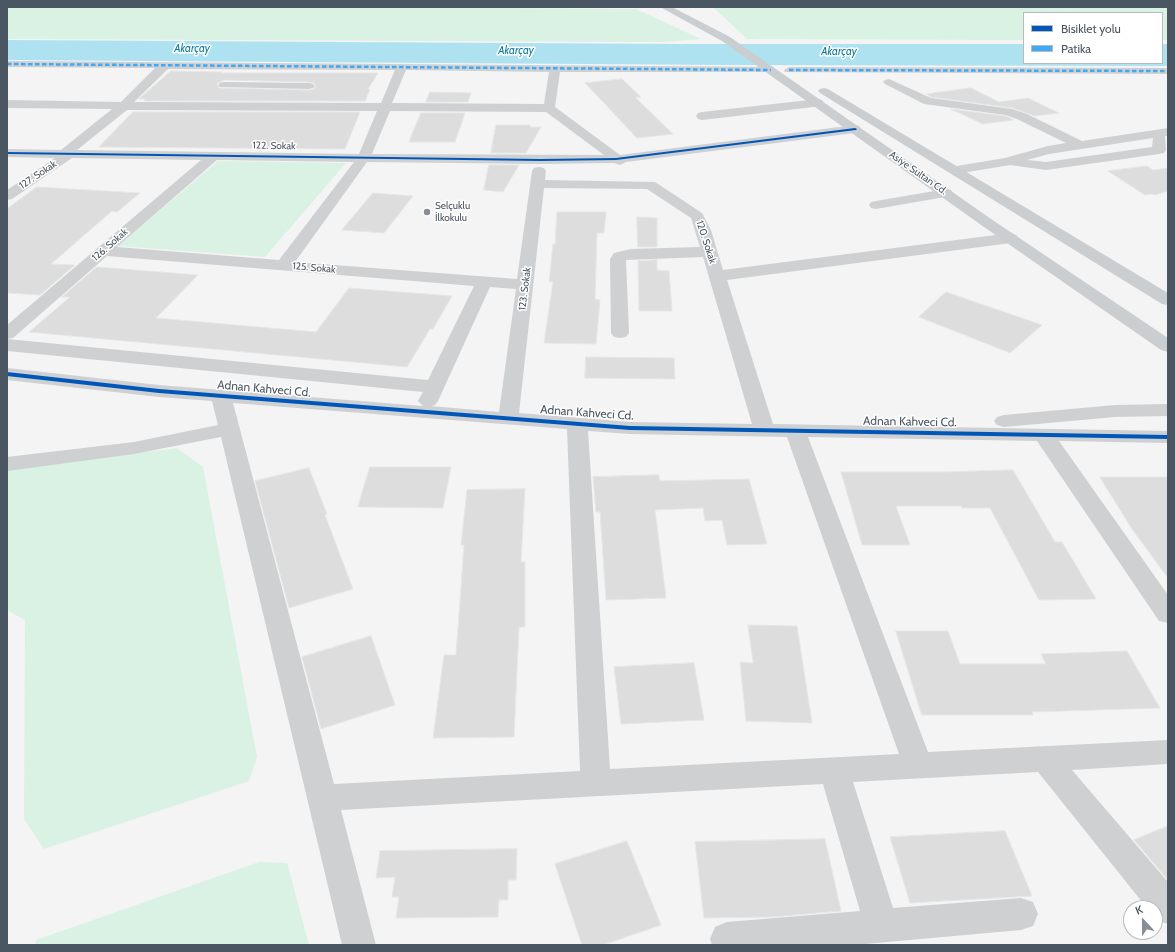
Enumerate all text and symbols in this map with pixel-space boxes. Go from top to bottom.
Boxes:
legend [1023,12,1163,64]
text: Bisiklet yolu [1061,21,1121,36]
text: Patika [1061,41,1091,56]
water label: Akarçay [174,42,210,56]
water label: Akarçay [498,44,534,58]
water label: Akarçay [821,45,857,59]
street label: 122. Sokak [252,140,296,152]
street label: Asiye Sultan Cd. [887,149,949,197]
street label: 127. Sokak [17,158,59,192]
place label: Selçuklu İlkokulu [435,200,470,224]
marker: Selçuklu İlkokulu [422,207,432,217]
street label: 120. Sokak [693,219,719,265]
street label: 126. Sokak [90,226,130,264]
street label: 125. Sokak [292,260,336,276]
street label: 123. Sokak [516,267,534,311]
street label: Adnan Kahveci Cd. [217,378,311,400]
street label: Adnan Kahveci Cd. [540,403,634,423]
street label: Adnan Kahveci Cd. [863,414,957,430]
north arrow [1123,900,1163,940]
text: K [1133,902,1145,918]

